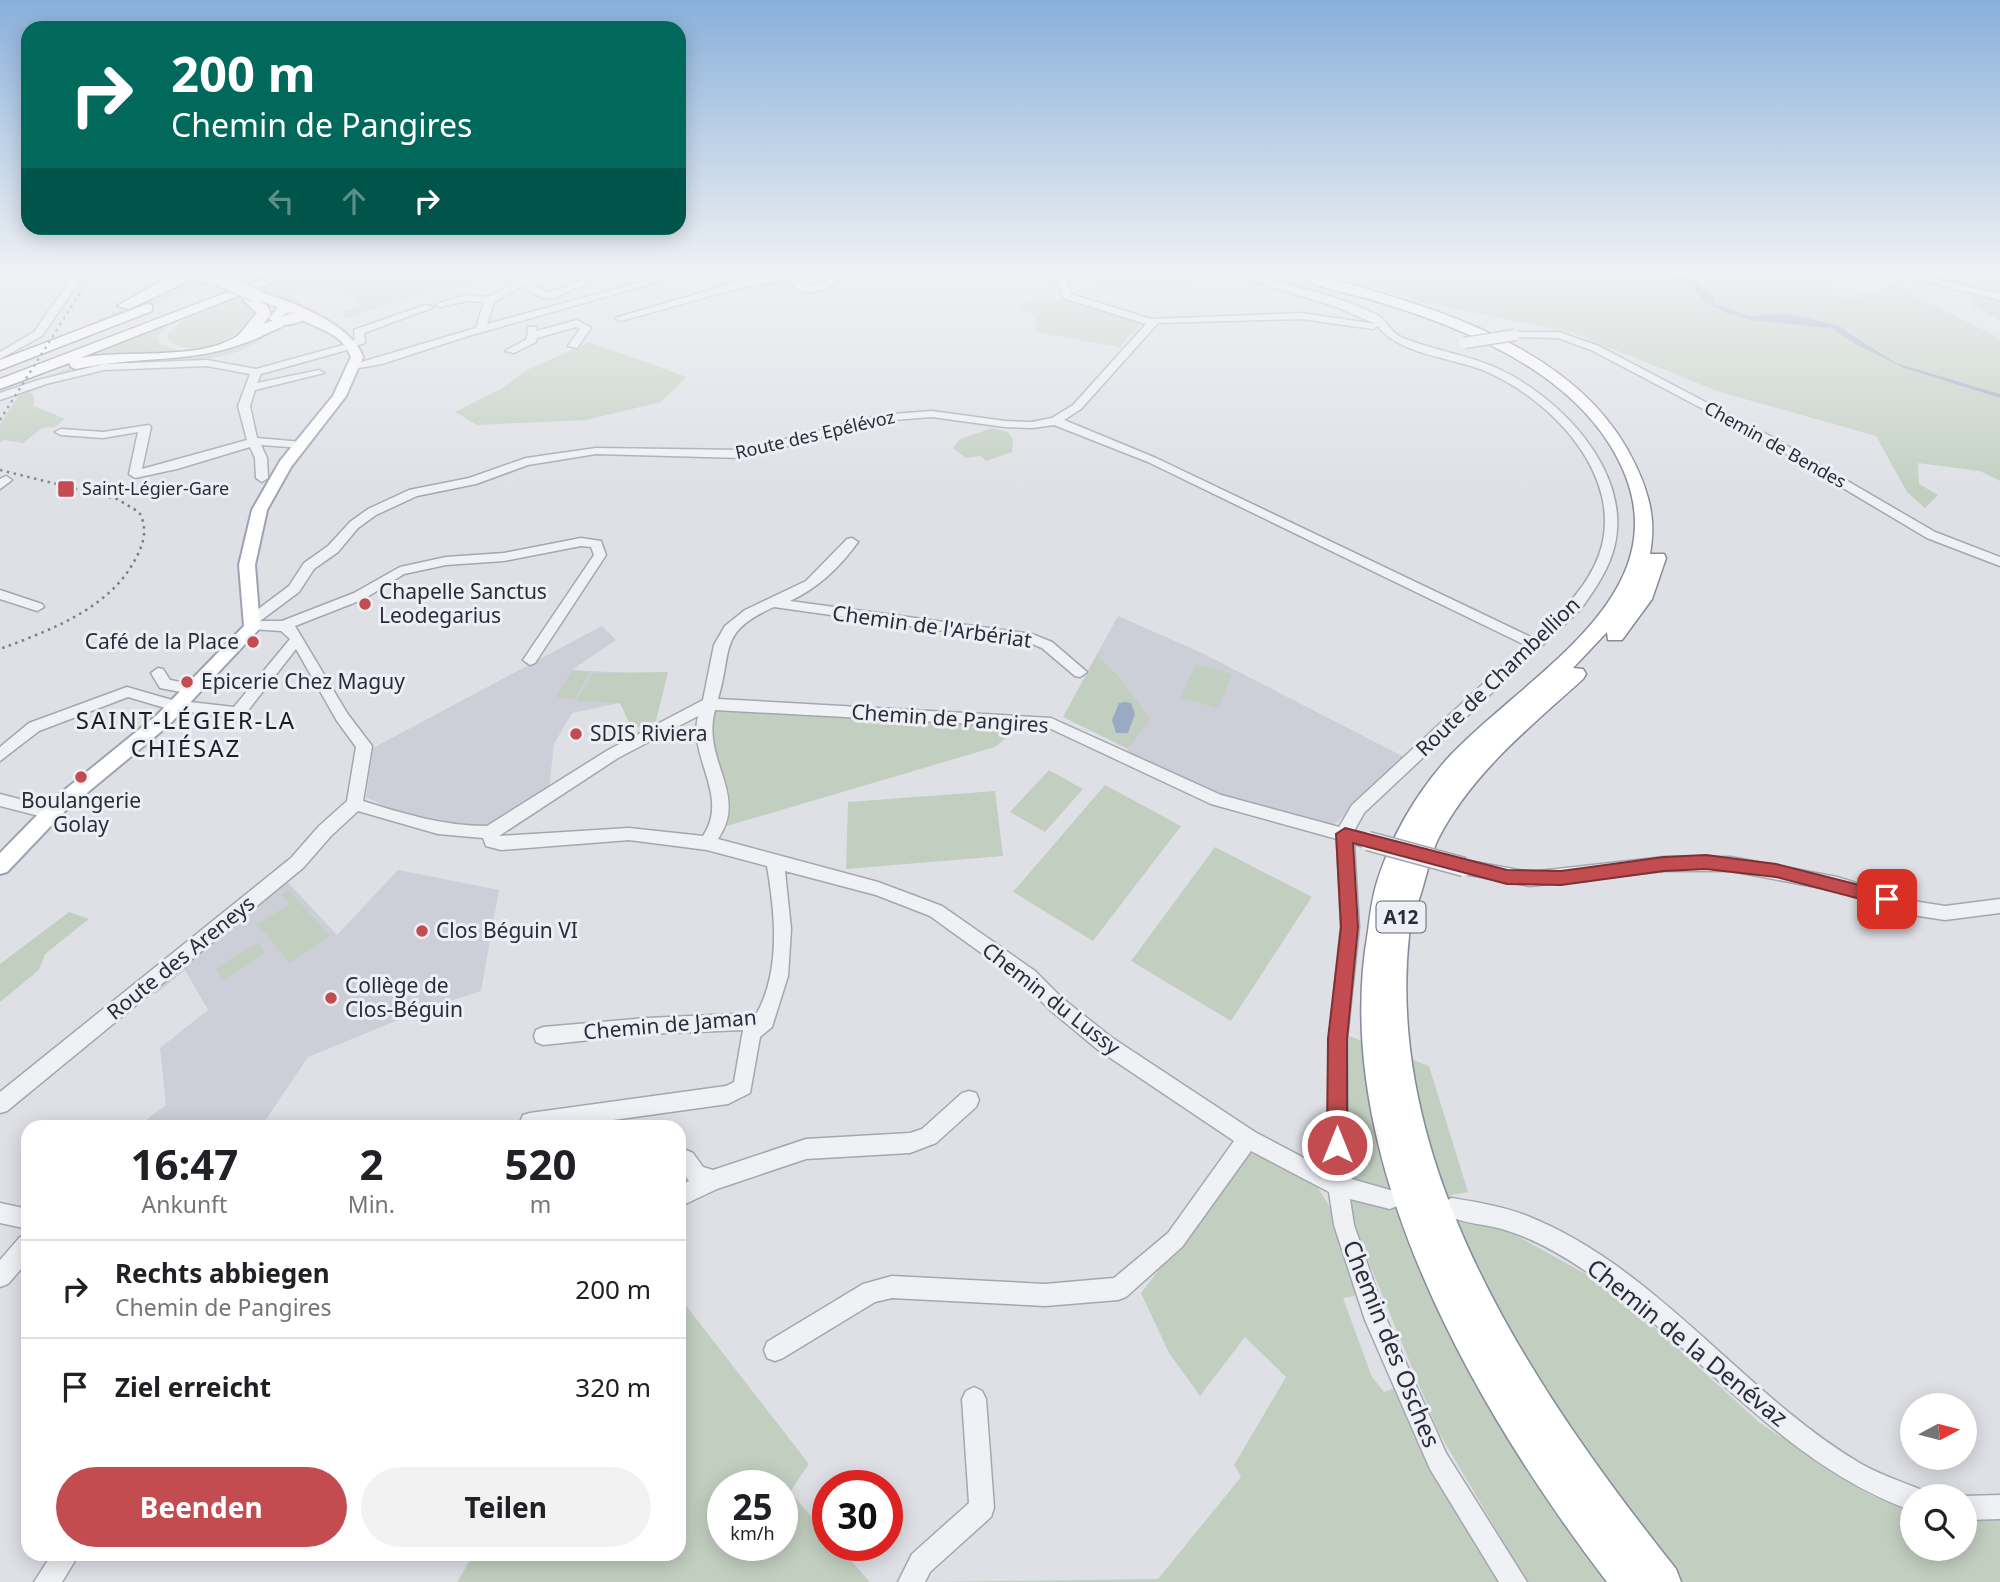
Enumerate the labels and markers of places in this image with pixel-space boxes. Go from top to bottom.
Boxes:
place label: Saint-Légier-Gare [82,476,229,500]
marker: Saint-Légier-Gare [56,479,76,499]
place label: Chapelle Sanctus Leodegarius [379,577,547,629]
marker: Chapelle Sanctus Leodegarius [357,596,373,612]
place label: Café de la Place [85,627,239,655]
marker: Café de la Place [245,634,261,650]
place label: Epicerie Chez Maguy [201,667,405,695]
marker: Epicerie Chez Maguy [179,674,195,690]
place label: SDIS Riviera [590,719,707,747]
marker: SDIS Riviera [568,726,584,742]
marker: Boulangerie Golay [73,769,89,785]
place label: Boulangerie Golay [21,786,141,838]
pin [1857,869,1917,929]
place label: Clos Béguin VI [436,916,578,944]
marker: Clos Béguin VI [414,923,430,939]
place label: Collège de Clos-Béguin [345,971,463,1023]
marker: Collège de Clos-Béguin [323,990,339,1006]

